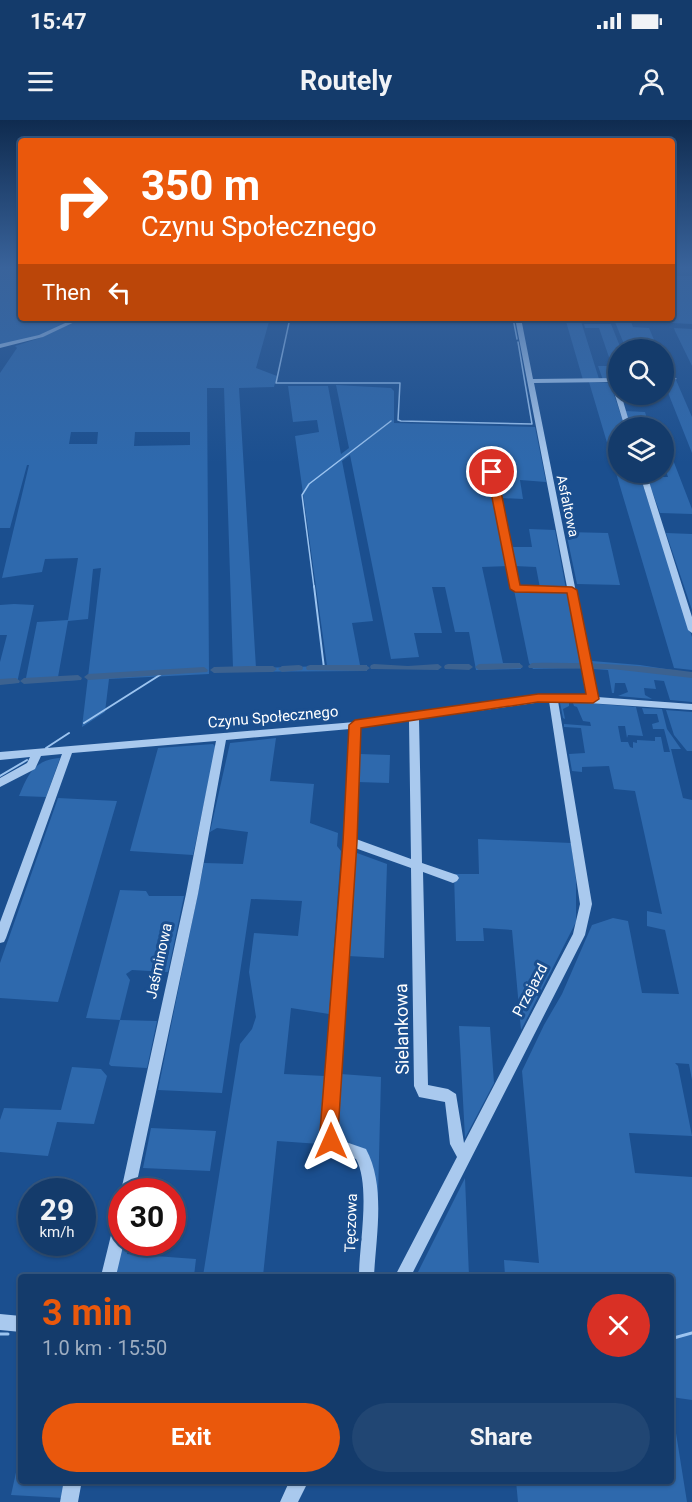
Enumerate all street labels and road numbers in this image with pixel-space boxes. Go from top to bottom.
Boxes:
street label: Asfaltowa [554,474,582,538]
street label: Czynu Społecznego [207,702,339,732]
street label: Jaśminowa [142,921,176,1001]
street label: Przejazd [509,960,551,1020]
street label: Sielankowa [390,983,413,1075]
street label: Tęczowa [341,1193,361,1253]

